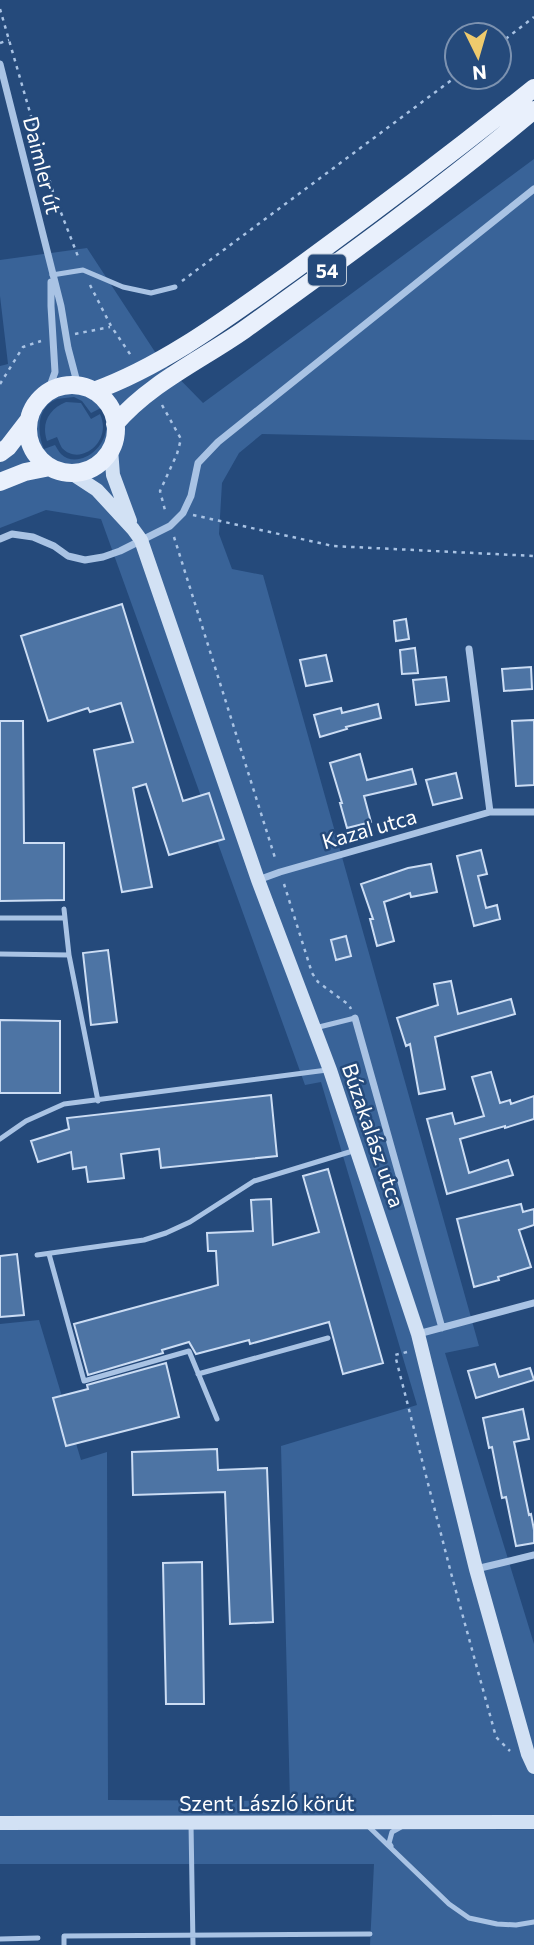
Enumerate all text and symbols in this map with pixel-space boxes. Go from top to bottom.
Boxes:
north arrow [443,21,513,91]
text: N [471,61,488,86]
street label: Daimler út [19,114,67,216]
road number: 54 [308,254,346,286]
street label: Kazal utca [319,803,419,853]
street label: Búzakalász utca [338,1060,410,1210]
street label: Szent László körút [179,1790,355,1815]

